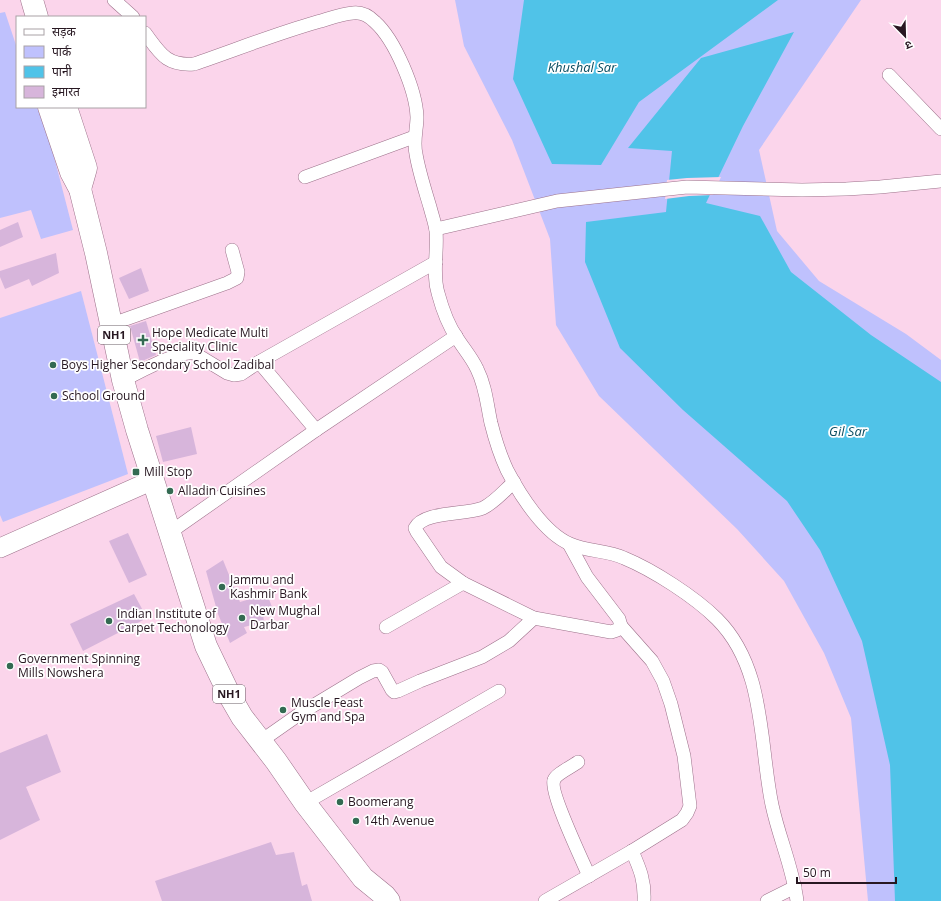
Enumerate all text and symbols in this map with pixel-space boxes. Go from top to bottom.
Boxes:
legend [16,16,146,108]
north arrow [885,16,925,56]
text: सड़क [52,23,77,40]
text: उ [903,38,915,54]
text: पार्क [52,43,72,60]
water label: Khushal Sar [548,58,617,76]
text: पानी [52,63,73,80]
text: इमारत [52,83,81,100]
place label: Hope Medicate Multi Speciality Clinic [152,324,268,355]
road number: NH1 [98,326,130,344]
marker: Hope Medicate Multi Speciality Clinic [137,334,149,346]
place label: Boys Higher Secondary School Zadibal [61,356,274,373]
marker: Boys Higher Secondary School Zadibal [48,360,58,370]
place label: School Ground [62,387,145,404]
marker: School Ground [49,391,59,401]
water label: Gil Sar [829,422,868,440]
place label: Mill Stop [144,463,192,480]
marker: Mill Stop [131,467,141,477]
place label: Alladin Cuisines [178,482,266,499]
marker: Alladin Cuisines [165,486,175,496]
place label: Jammu and Kashmir Bank [229,571,308,602]
marker: Jammu and Kashmir Bank [217,582,227,592]
place label: New Mughal Darbar [250,602,320,633]
place label: Indian Institute of Carpet Techonology [117,605,230,636]
marker: New Mughal Darbar [237,613,247,623]
marker: Indian Institute of Carpet Techonology [104,616,114,626]
place label: Government Spinning Mills Nowshera [18,650,141,681]
marker: Government Spinning Mills Nowshera [5,661,15,671]
road number: NH1 [213,685,245,703]
place label: Muscle Feast Gym and Spa [291,694,365,725]
marker: Muscle Feast Gym and Spa [278,705,288,715]
place label: Boomerang [348,793,414,810]
marker: Boomerang [335,797,345,807]
place label: 14th Avenue [364,812,435,829]
marker: 14th Avenue [351,816,361,826]
scale bar [797,859,896,885]
text: 50 m [803,864,831,881]

